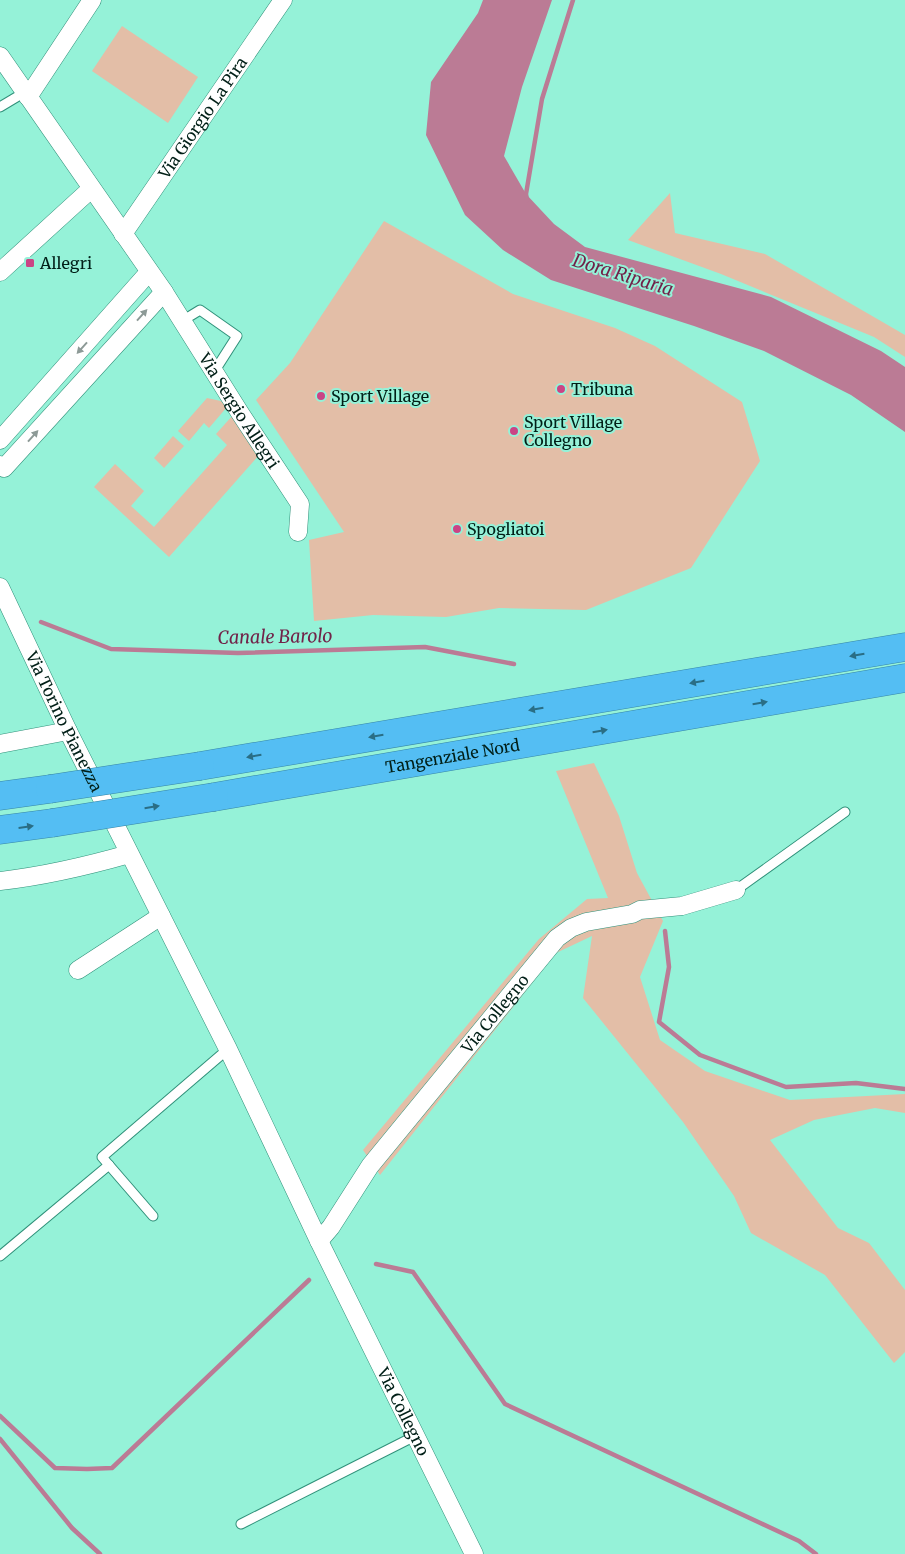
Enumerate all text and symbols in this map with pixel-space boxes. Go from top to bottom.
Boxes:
street label: Via Giorgio La Pira [153,53,251,183]
water label: Dora Riparia [569,248,676,301]
place label: Allegri [39,253,92,273]
marker: Allegri [24,257,36,269]
one-way arrow [137,309,148,322]
one-way arrow [76,341,88,353]
street label: Via Sergio Allegri [194,348,284,472]
place label: Tribuna [571,379,633,399]
marker: Tribuna [555,383,567,395]
place label: Sport Village [331,386,429,406]
marker: Sport Village [315,390,327,402]
place label: Sport Village Collegno [524,412,622,450]
marker: Sport Village Collegno [508,425,520,437]
one-way arrow [27,430,39,442]
place label: Spogliatoi [467,519,545,539]
marker: Spogliatoi [451,523,463,535]
water label: Canale Barolo [217,624,333,649]
street label: Via Torino Pianezza [21,647,107,795]
one-way arrow [849,652,865,660]
one-way arrow [688,679,704,687]
one-way arrow [752,699,768,707]
one-way arrow [528,706,544,714]
one-way arrow [592,726,608,734]
one-way arrow [368,732,384,740]
street label: Tangenziale Nord [384,734,522,777]
one-way arrow [246,753,262,761]
one-way arrow [145,803,161,811]
one-way arrow [19,823,35,831]
street label: Via Collegno [456,970,533,1058]
street label: Via Collegno [373,1363,434,1459]

